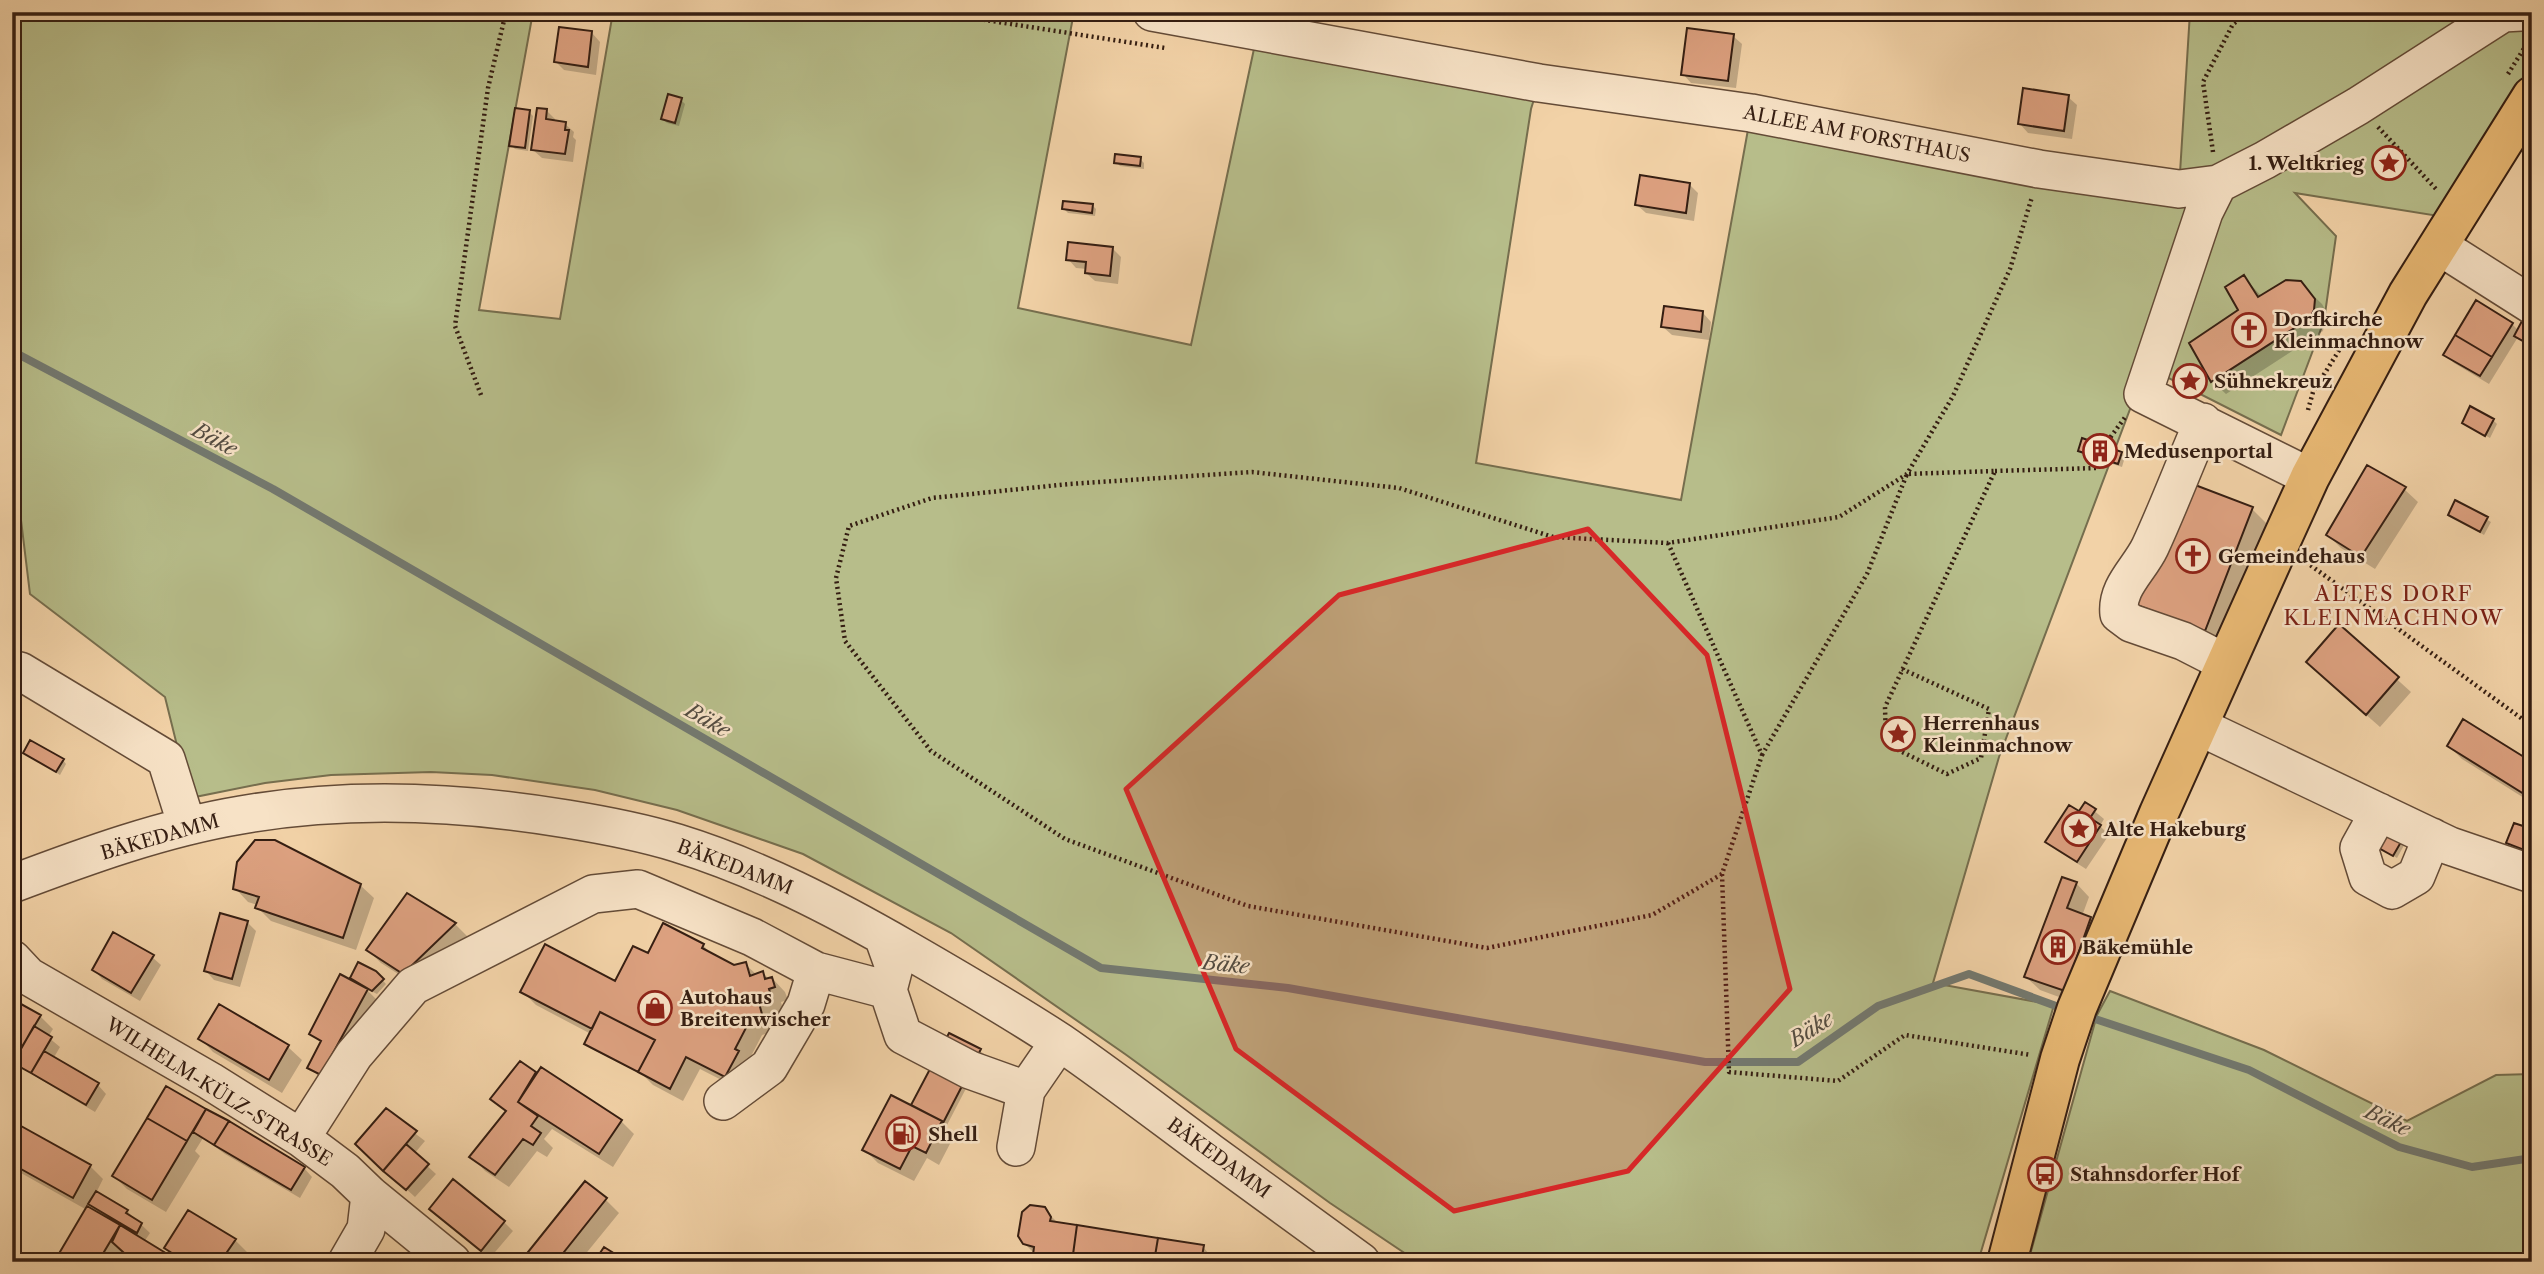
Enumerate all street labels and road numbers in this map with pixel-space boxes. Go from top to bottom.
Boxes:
street label: ALLEE AM FORSTHAUS [1741,101,1972,167]
street label: BÄKEDAMM [98,809,222,865]
street label: BÄKEDAMM [674,834,796,900]
street label: WILHELM-KÜLZ-STRASSE [101,1012,336,1171]
street label: BÄKEDAMM [1163,1113,1275,1203]

